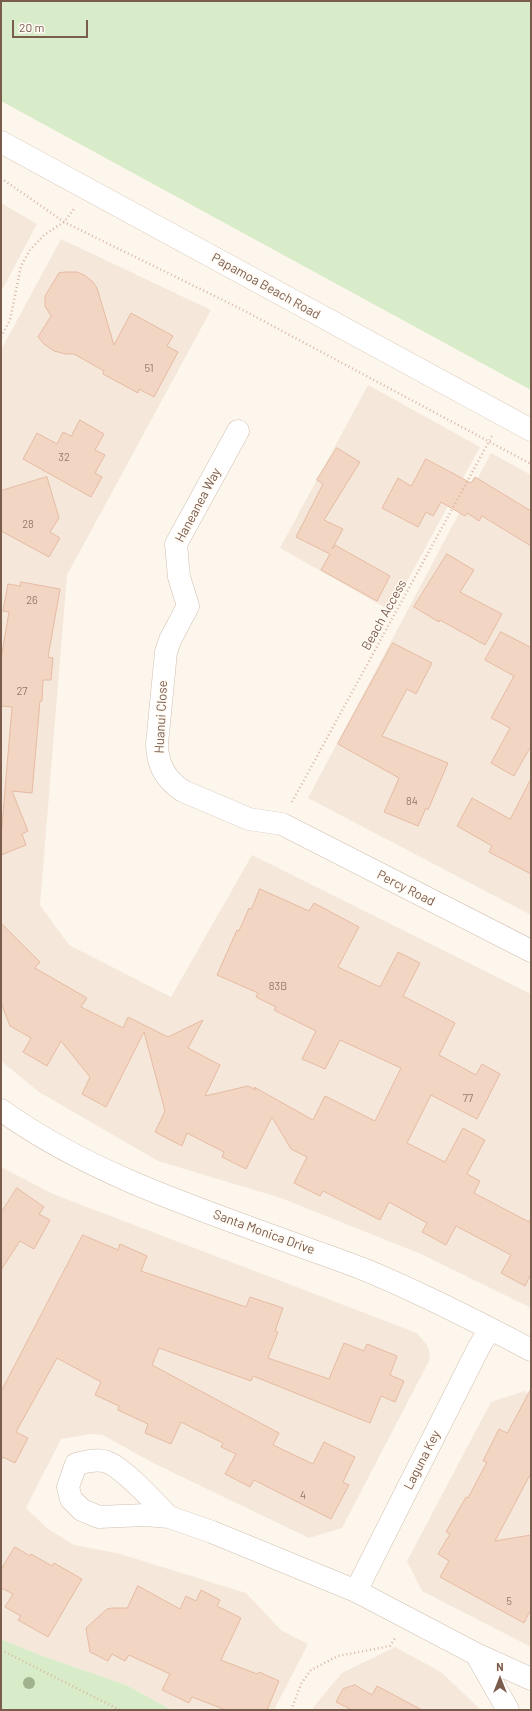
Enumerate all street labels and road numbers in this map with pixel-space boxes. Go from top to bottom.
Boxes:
street label: Papamoa Beach Road [209,250,323,322]
street label: Haneanea Way [172,465,224,545]
street label: Beach Access [358,577,410,653]
street label: Huanui Close [151,680,171,754]
street label: Percy Road [374,867,438,909]
street label: Santa Monica Drive [211,1206,317,1258]
street label: Laguna Key [400,1428,444,1492]

